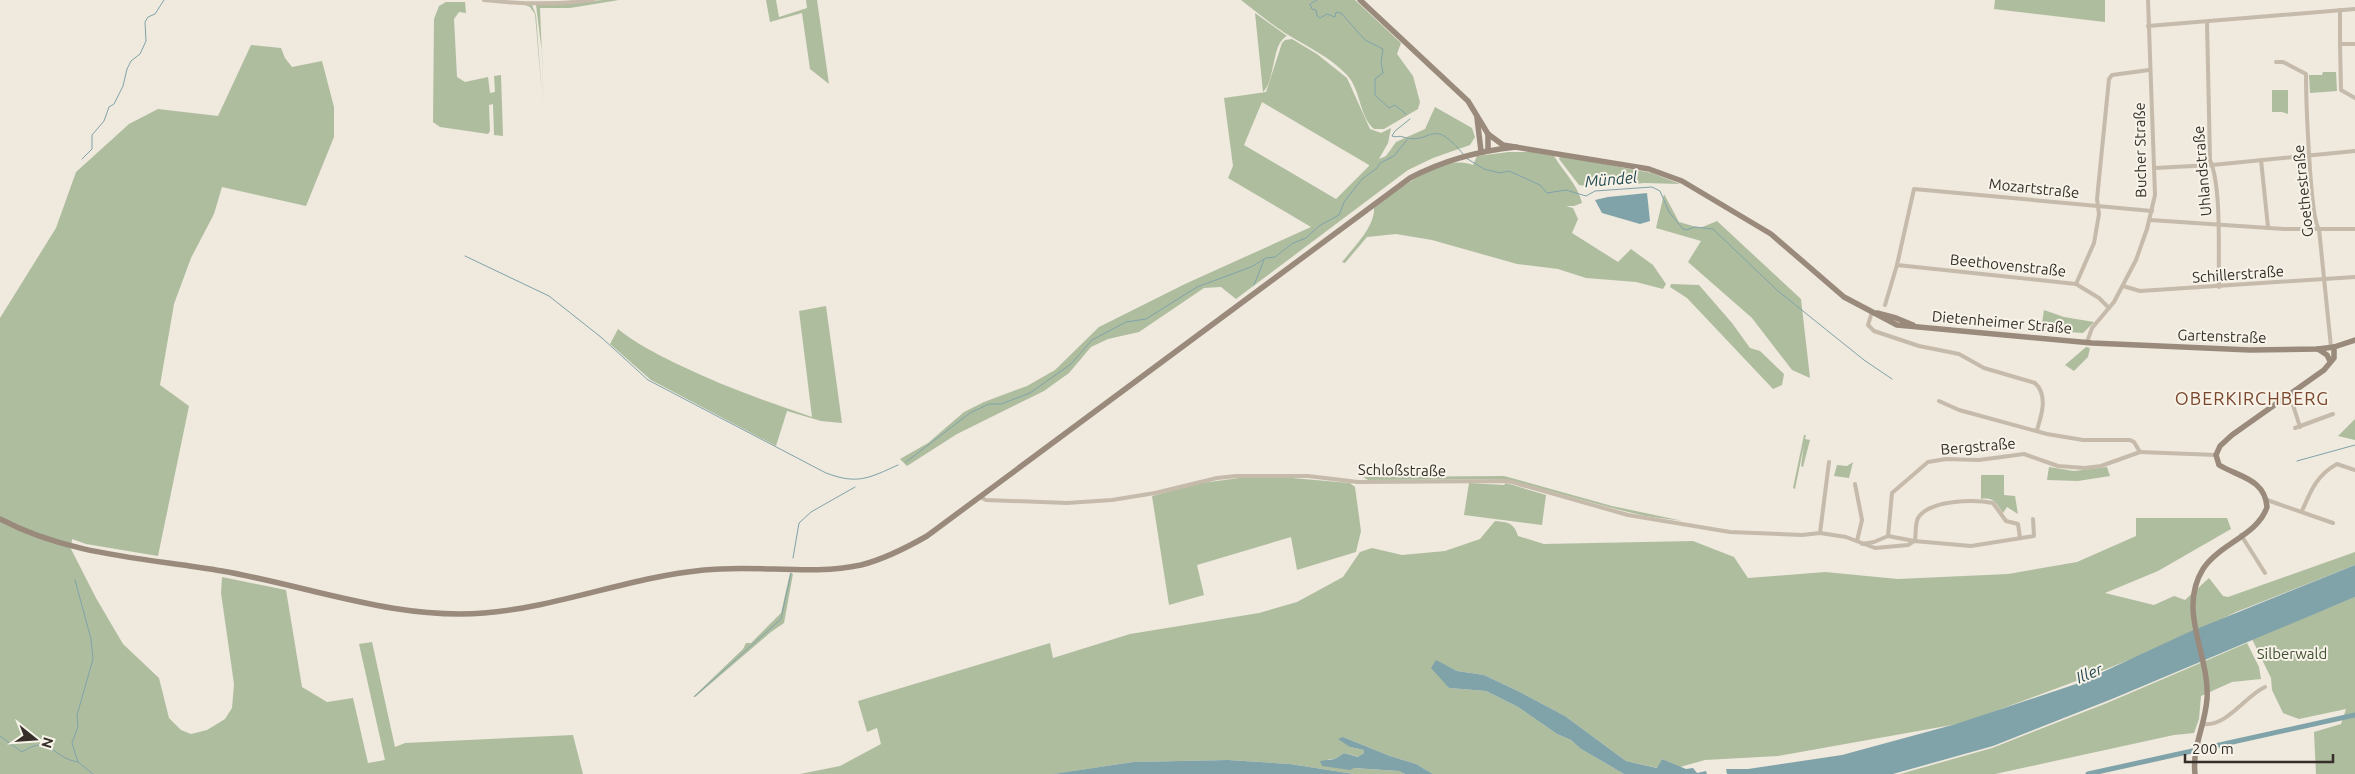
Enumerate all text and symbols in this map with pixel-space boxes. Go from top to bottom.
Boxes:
street label: Bucher Straße [2131,102,2149,198]
street label: Uhlandstraße [2190,125,2214,217]
street label: Goethestraße [2290,144,2316,238]
water label: Mündel [1584,168,1638,190]
street label: Mozartstraße [1988,175,2080,201]
street label: Beethovenstraße [1949,250,2067,280]
street label: Schillerstraße [2192,262,2284,286]
street label: Dietenheimer Straße [1931,307,2073,337]
street label: Gartenstraße [2177,326,2267,346]
district label: OBERKIRCHBERG [2175,388,2329,408]
street label: Bergstraße [1940,434,2016,458]
street label: Schloßstraße [1358,461,1446,479]
park label: Silberwald [2257,645,2327,662]
water label: Iller [2073,659,2106,686]
north arrow [10,714,60,764]
scale bar [2185,732,2332,764]
text: N [38,735,57,750]
text: 200 m [2192,740,2234,757]

